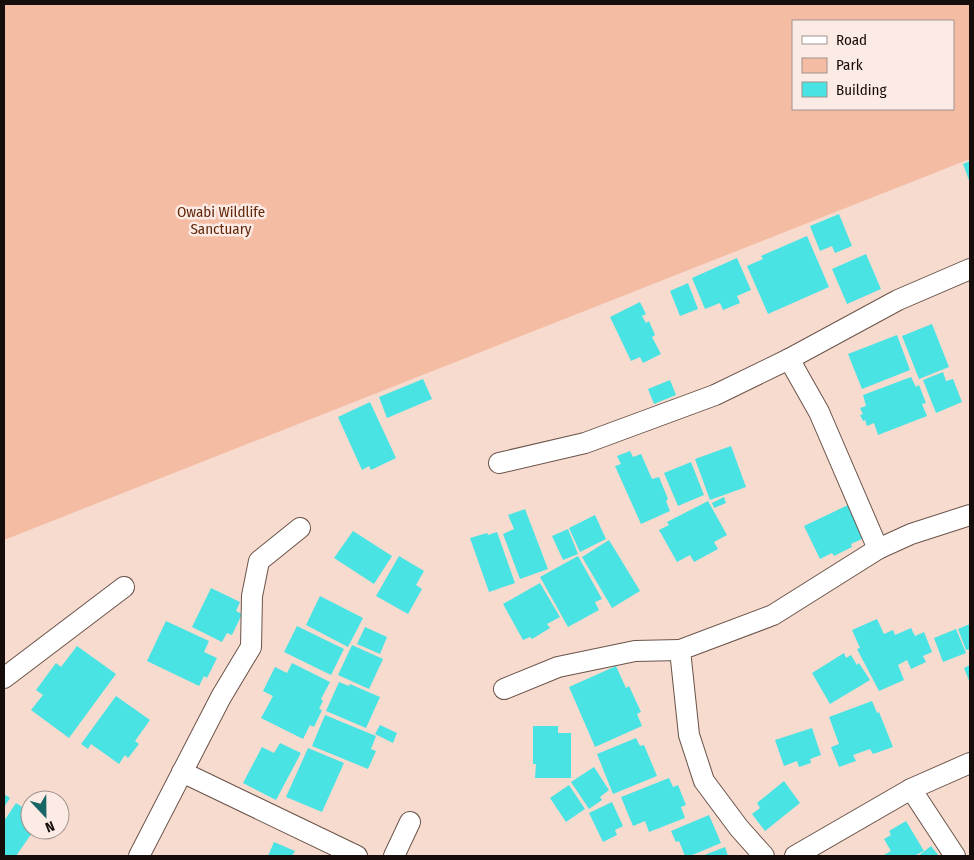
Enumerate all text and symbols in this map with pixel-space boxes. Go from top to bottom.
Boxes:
legend [792,20,954,110]
text: Road [836,31,867,49]
text: Park [836,56,863,74]
text: Building [836,81,887,99]
park label: Owabi Wildlife Sanctuary [177,203,265,238]
north arrow [20,790,70,840]
text: N [43,817,57,836]

